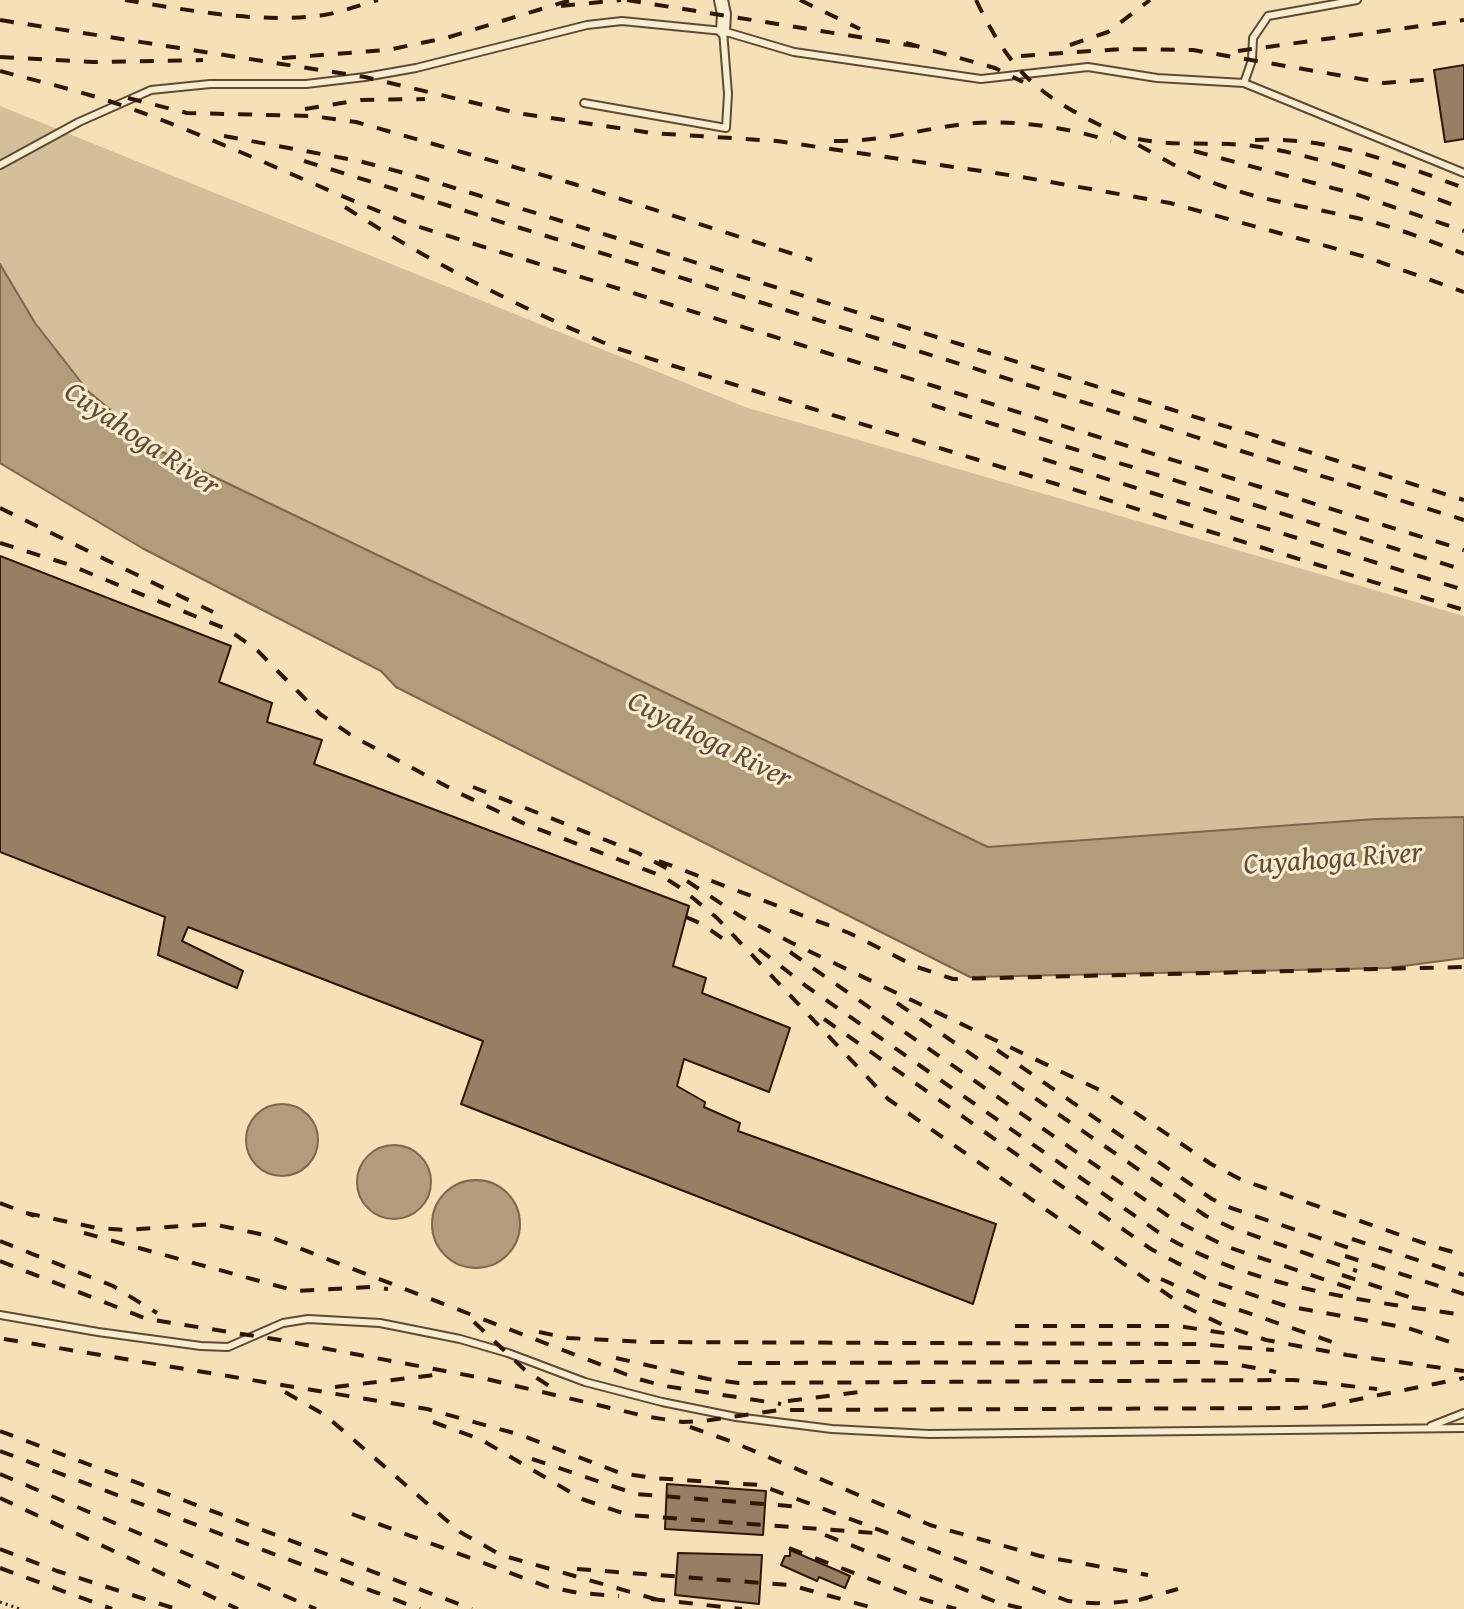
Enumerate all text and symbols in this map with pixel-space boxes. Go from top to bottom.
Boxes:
water label: Cuyahoga River [57,375,225,505]
water label: Cuyahoga River [621,684,797,798]
water label: Cuyahoga River [1242,836,1424,884]

